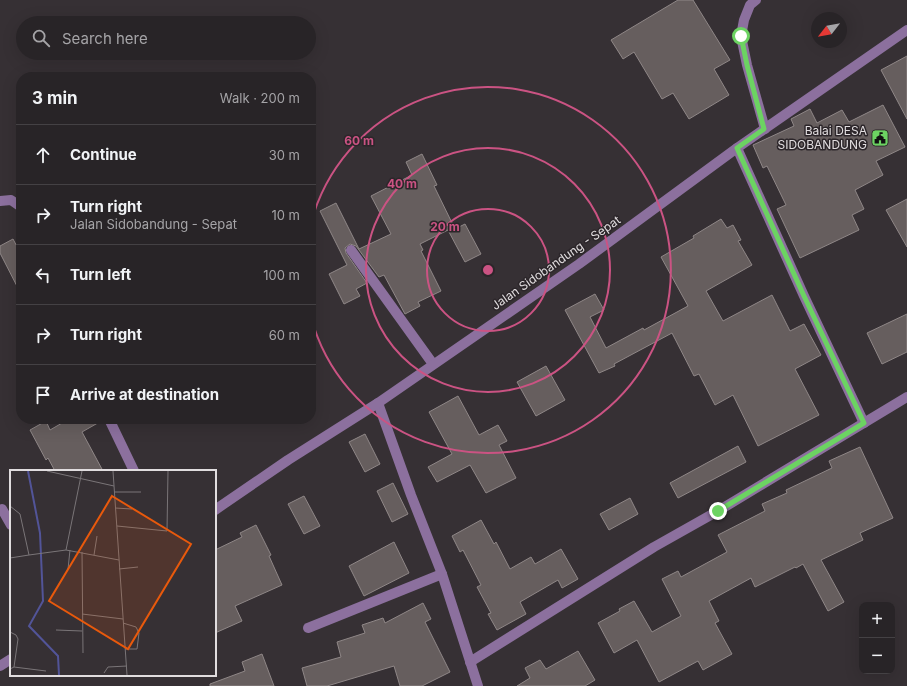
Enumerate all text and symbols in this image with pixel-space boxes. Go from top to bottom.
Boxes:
north arrow [811,12,847,48]
search box [16,16,316,60]
icon: search [30,27,52,49]
route start [732,27,750,45]
text: Search here [62,29,148,48]
text: 3 min [32,88,78,108]
text: Walk · 200 m [220,90,300,106]
place label: Balai DESA SIDOBANDUNG [777,123,867,152]
public building icon: Balai DESA SIDOBANDUNG [870,128,890,148]
text: 60 m [344,133,374,148]
icon: ahead [32,144,54,166]
text: Continue [70,145,137,164]
text: 30 m [269,147,300,163]
text: 40 m [387,176,417,191]
text: Turn right [70,197,142,216]
icon: right [32,204,54,226]
text: 10 m [271,207,300,223]
street label: Jalan Sidobandung - Sepat [488,212,623,313]
text: Jalan Sidobandung - Sepat [70,216,237,232]
text: 20 m [430,219,460,234]
centre of rings [481,263,495,277]
icon: left [32,264,54,286]
text: Turn left [70,265,131,284]
text: 100 m [263,267,300,283]
icon: right [32,324,54,346]
text: Turn right [70,325,142,344]
text: 60 m [269,327,300,343]
icon: arrive [32,384,54,406]
text: Arrive at destination [70,385,219,404]
inset map [10,470,216,676]
route end [709,502,727,520]
map controls [859,602,895,674]
button: + [859,602,895,638]
button: − [859,638,895,674]

